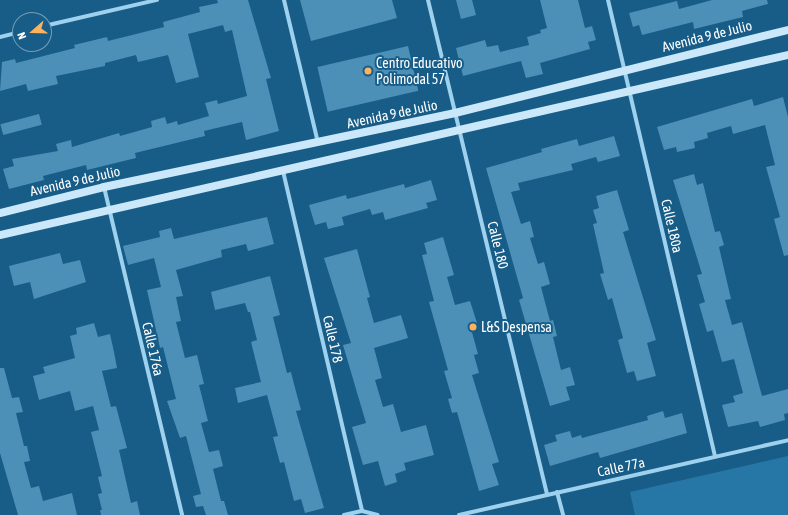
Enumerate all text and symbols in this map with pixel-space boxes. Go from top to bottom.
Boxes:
north arrow [12,12,52,52]
street label: Avenida 9 de Julio [660,17,754,55]
text: N [15,31,28,41]
place label: Centro Educativo Polimodal 57 [376,55,463,88]
marker: Centro Educativo Polimodal 57 [363,66,373,76]
street label: Avenida 9 de Julio [345,96,439,132]
street label: Avenida 9 de Julio [28,162,122,200]
street label: Calle 180a [658,198,686,254]
street label: Calle 180 [484,220,512,270]
street label: Calle 178 [319,314,347,364]
place label: L&S Despensa [481,319,552,335]
street label: Calle 176a [139,321,167,377]
marker: L&S Despensa [468,322,478,332]
street label: Calle 77a [596,454,646,480]

